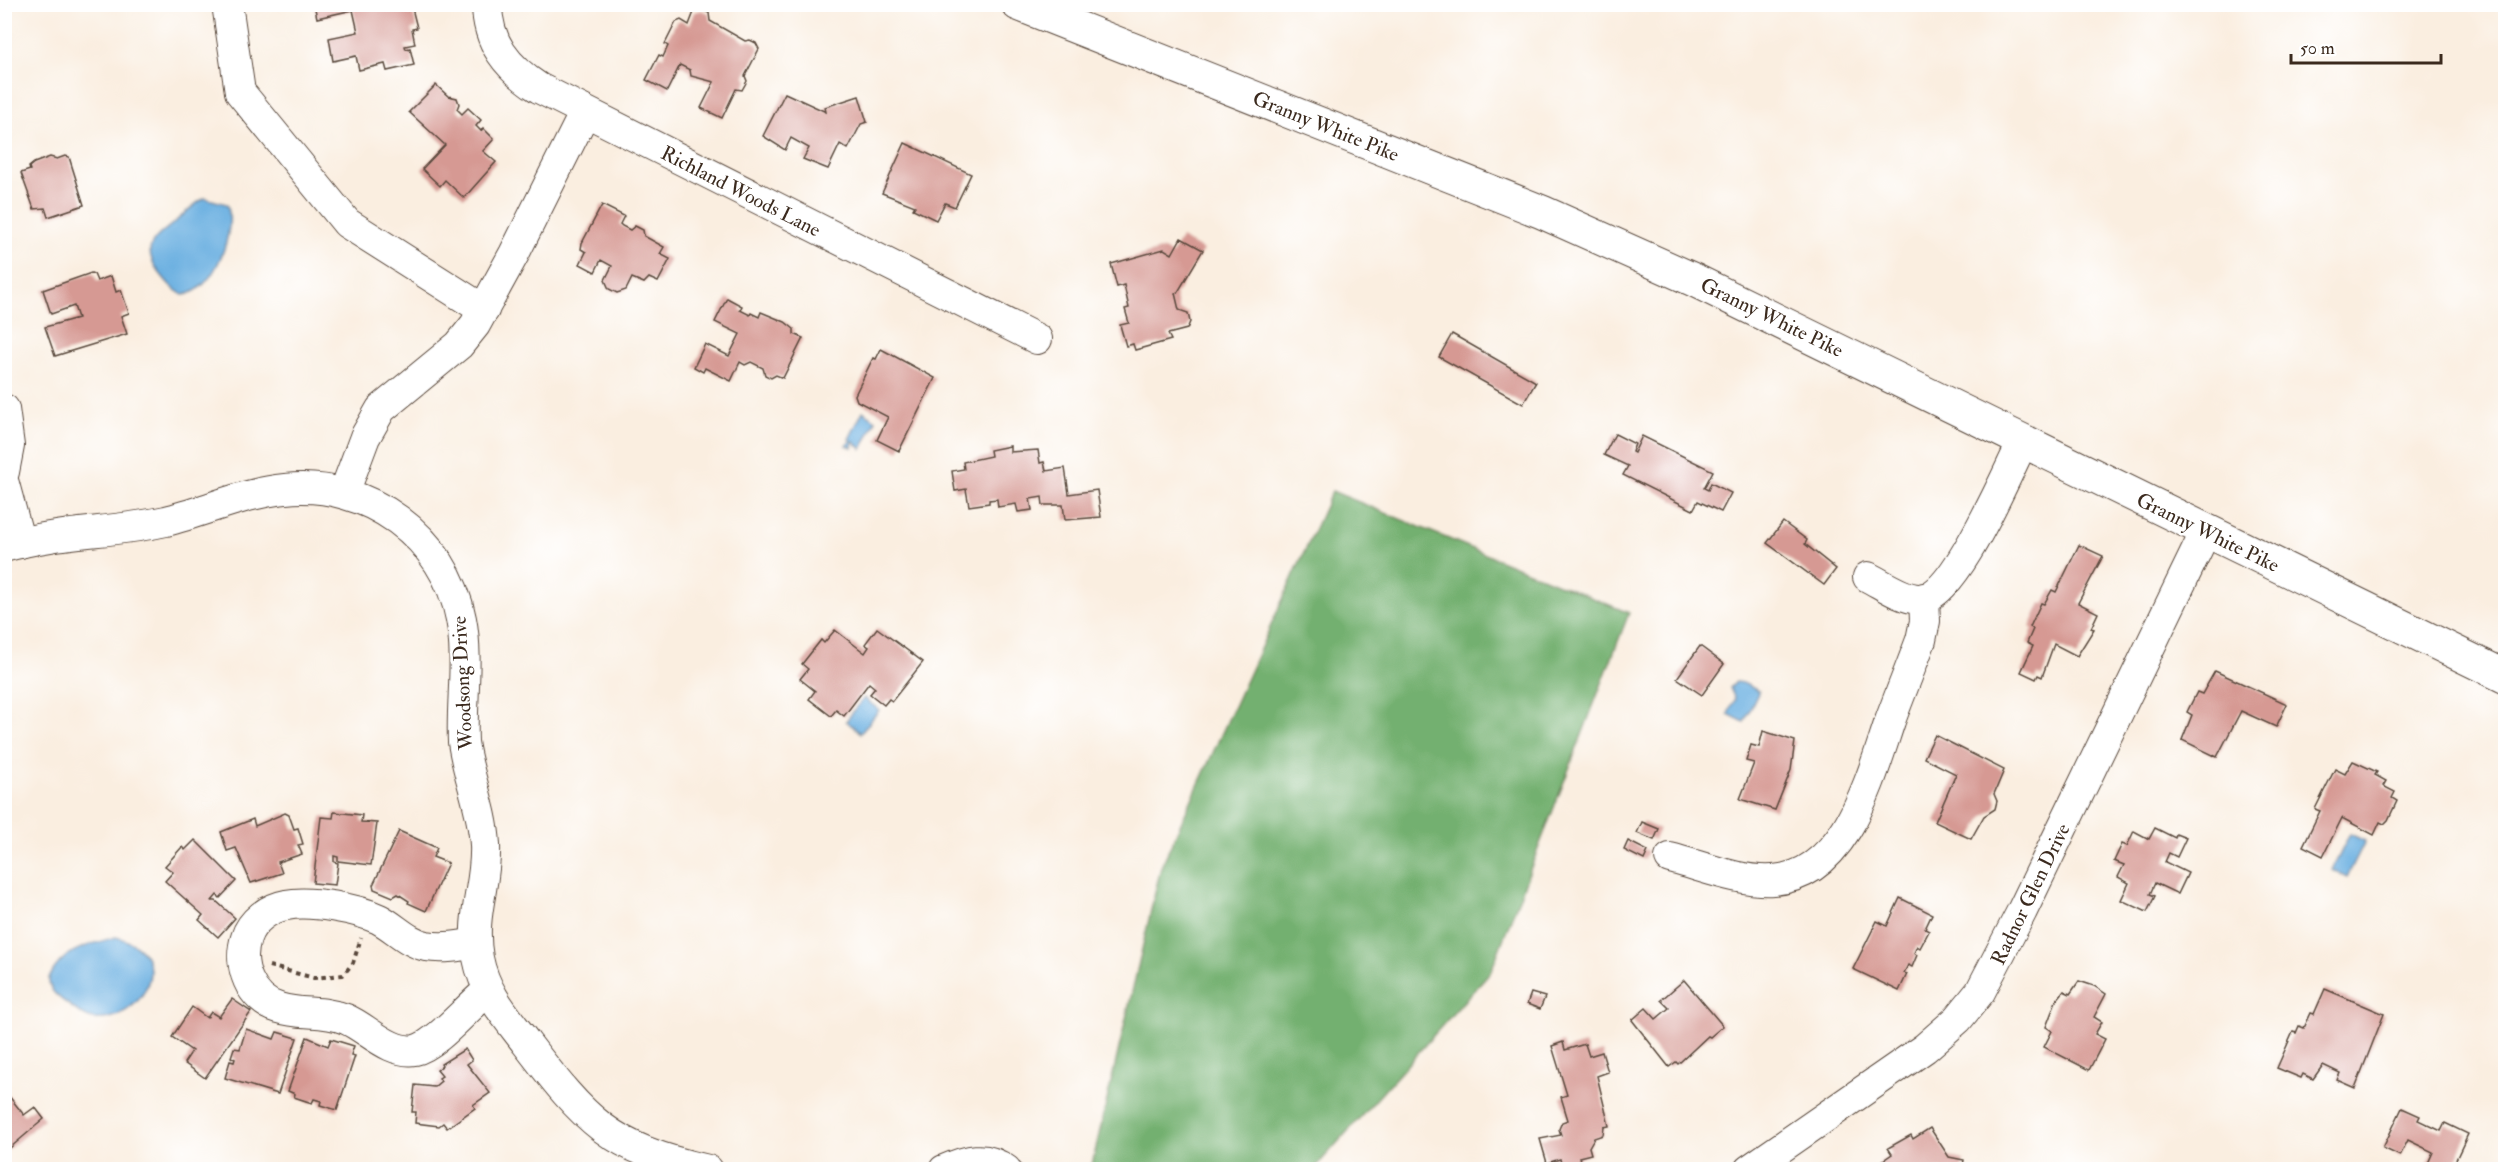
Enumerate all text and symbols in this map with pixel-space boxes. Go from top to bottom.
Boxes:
scale bar [2291,27,2441,65]
text: 50 m [2300,37,2335,60]
street label: Granny White Pike [1249,86,1403,167]
street label: Richland Woods Lane [657,140,825,243]
street label: Granny White Pike [1696,272,1847,363]
street label: Granny White Pike [2132,487,2283,578]
street label: Woodsong Drive [447,615,479,752]
street label: Radnor Glen Drive [1985,819,2076,969]

